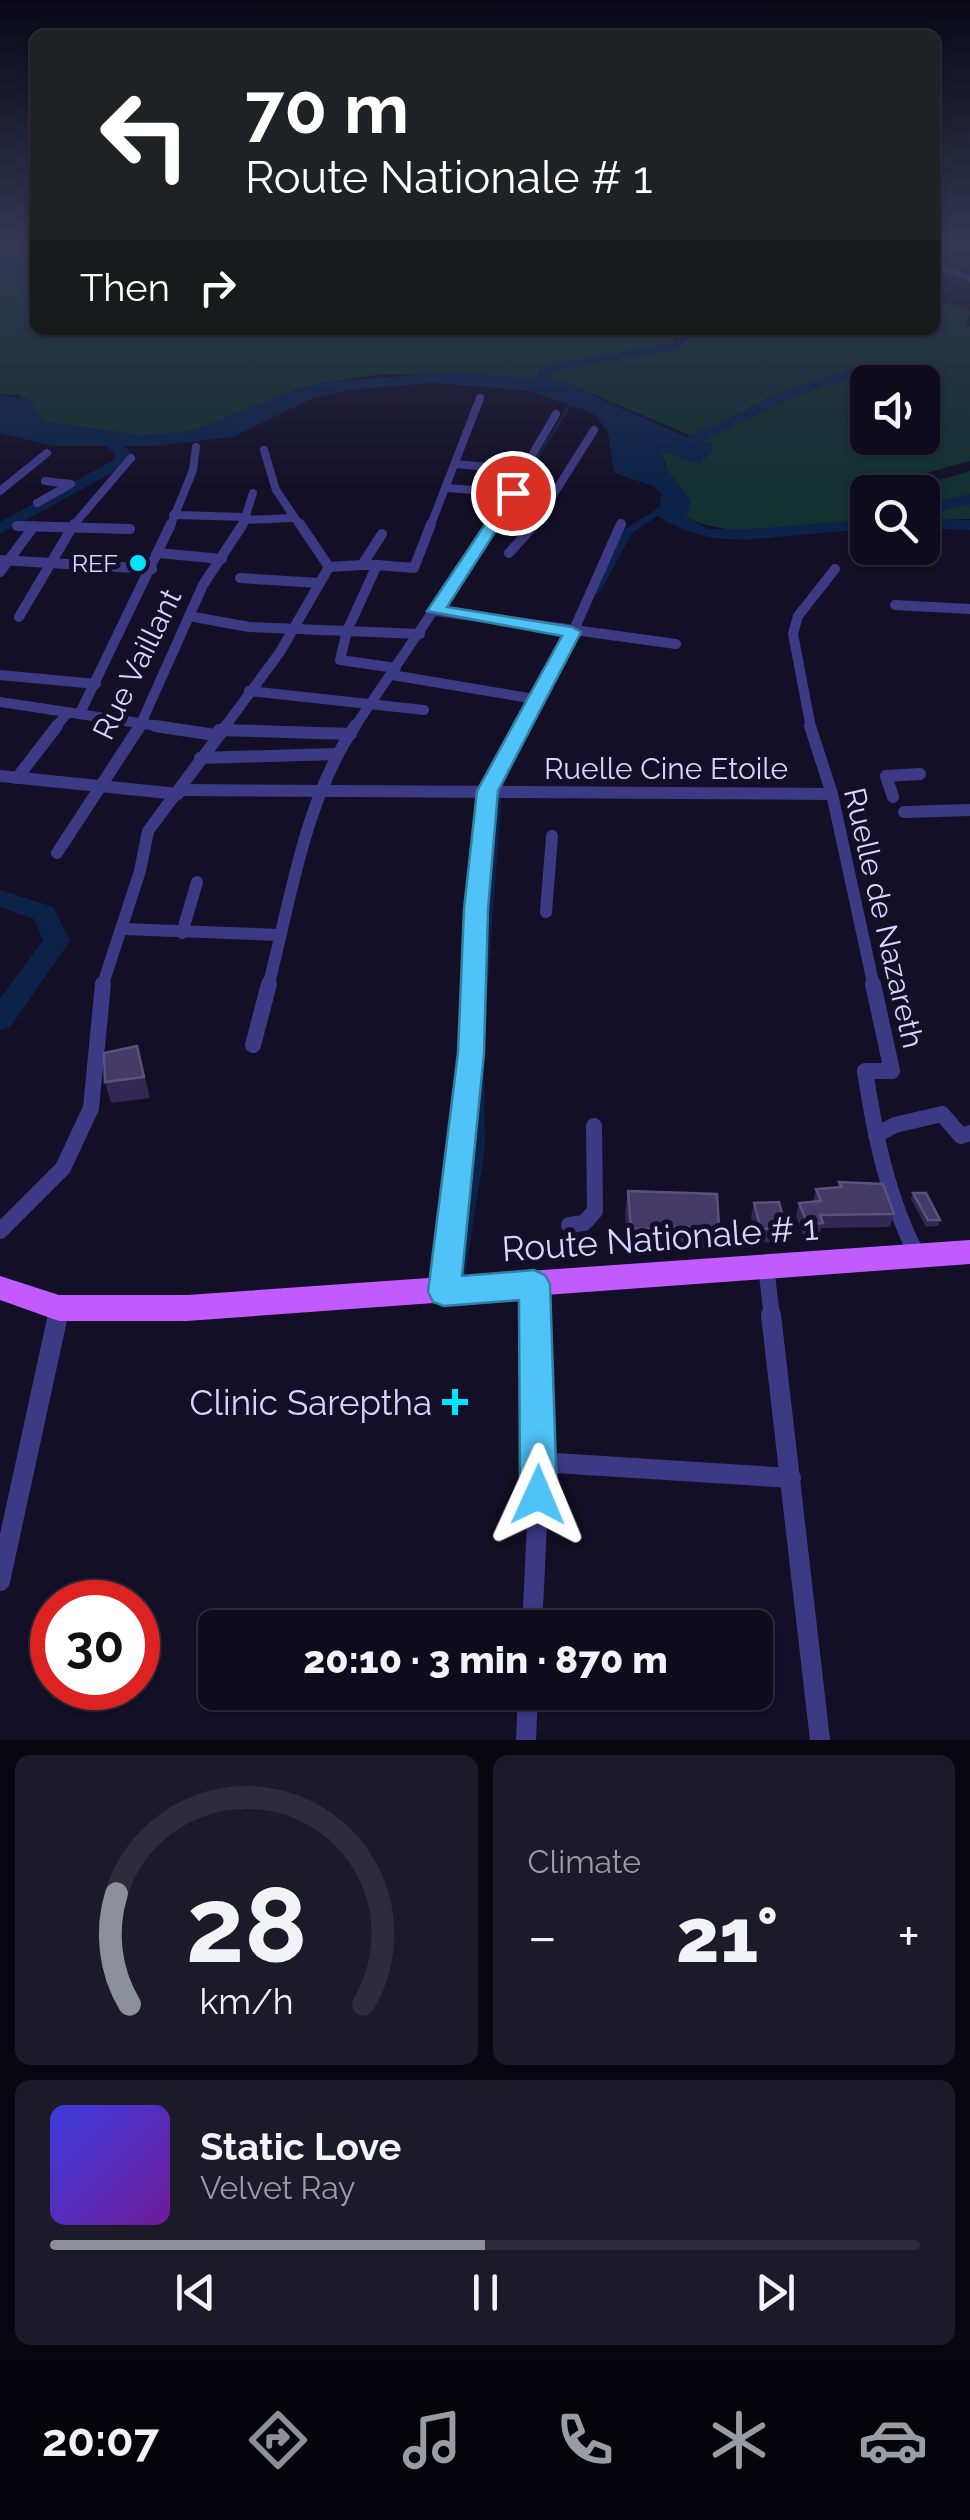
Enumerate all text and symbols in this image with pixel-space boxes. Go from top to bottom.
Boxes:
text: 70 m [245,67,409,149]
icon: left [80,70,210,200]
text: Route Nationale # 1 [245,151,652,204]
icon: right [190,260,245,315]
text: Then [80,265,170,310]
map controls [850,365,940,565]
button: sound [850,365,940,455]
pin [471,451,556,536]
icon: arrive [486,466,541,521]
button: search [850,475,940,565]
place label: REF [72,548,118,578]
marker: REF [127,552,149,574]
street label: Rue Vaillant [86,583,188,745]
street label: Ruelle Cine Etoile [544,751,788,786]
street label: Ruelle de Nazareth [837,785,931,1051]
street label: Route Nationale # 1 [500,1206,820,1270]
place label: Clinic Sareptha [190,1382,432,1423]
marker: Clinic Sareptha [442,1389,468,1415]
position arrow [486,1443,590,1547]
speed limit sign: 30 [30,1580,160,1710]
text: 20:10 · 3 min · 870 m [303,1637,668,1682]
text: Climate [528,1843,641,1880]
text: 28 [186,1864,307,1986]
text: 21° [676,1891,778,1980]
text: − [528,1904,557,1969]
text: + [897,1904,920,1969]
text: km/h [199,1980,293,2022]
text: Static Love [200,2124,401,2169]
text: Velvet Ray [200,2169,355,2206]
icon: previous [168,2265,223,2320]
icon: pause [458,2265,513,2320]
icon: next [748,2265,803,2320]
icon: directions [243,2405,313,2475]
icon: music [397,2405,467,2475]
icon: phone [550,2405,620,2475]
icon: climate [704,2405,774,2475]
icon: car [858,2405,928,2475]
text: 20:07 [42,2414,159,2467]

